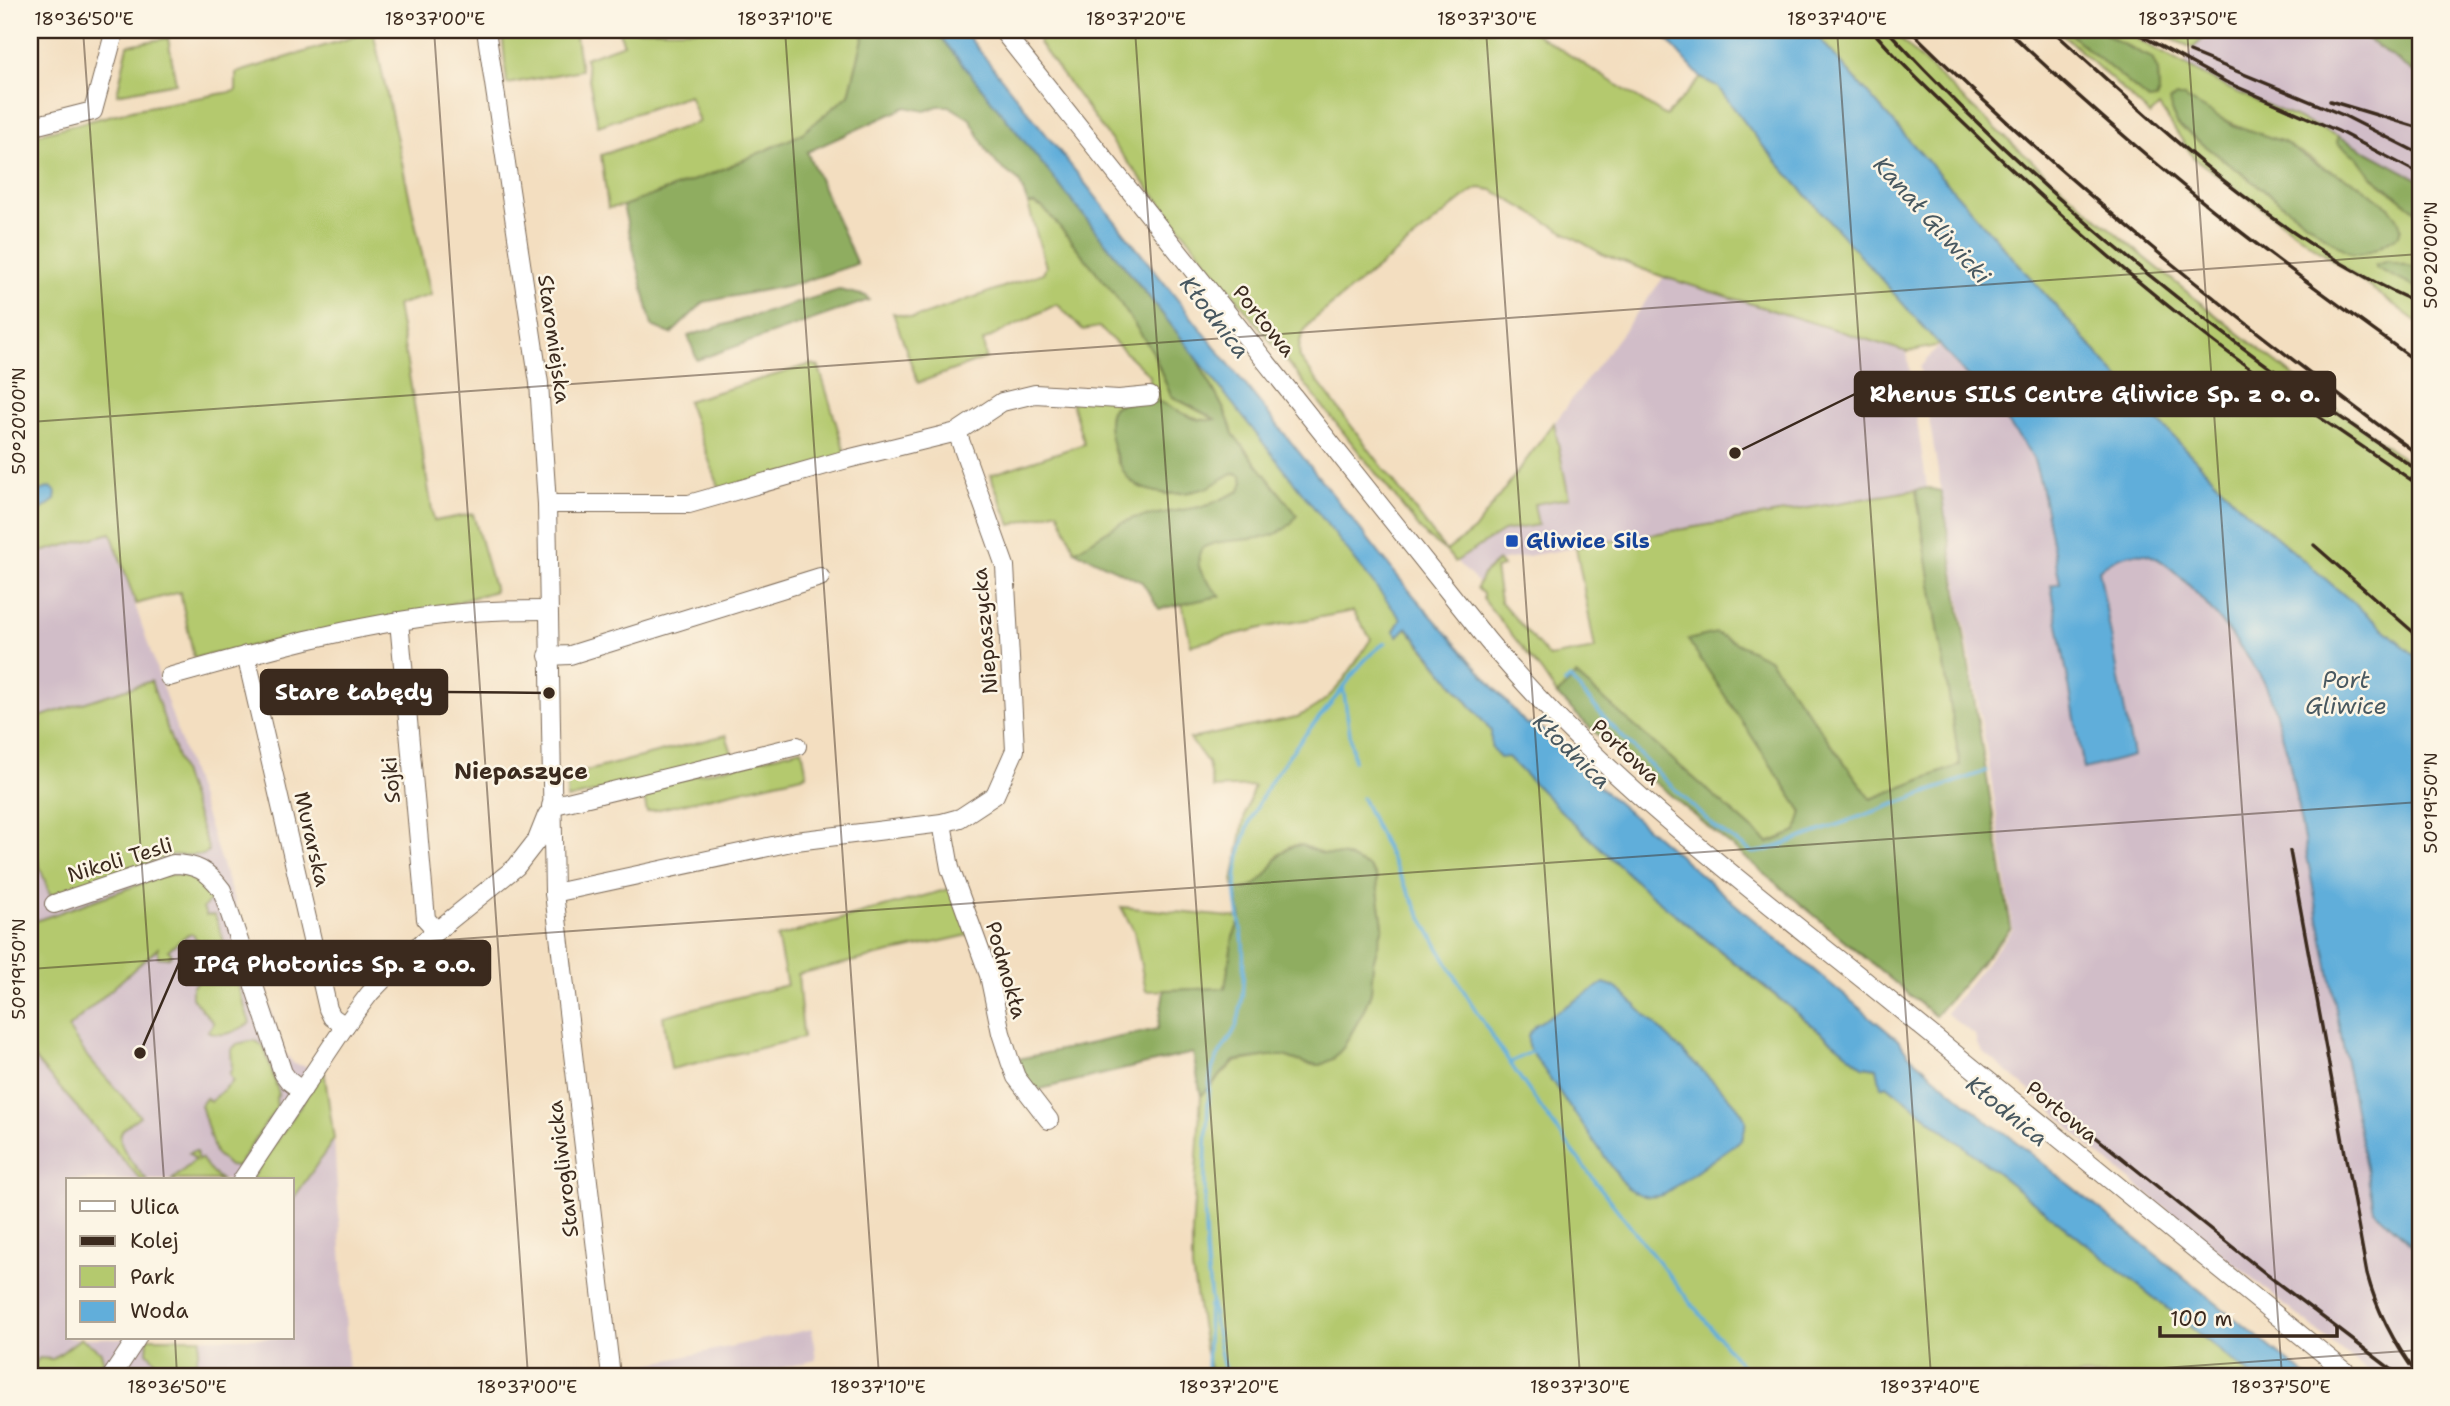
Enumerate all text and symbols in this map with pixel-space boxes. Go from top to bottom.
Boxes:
text: 18°36'50"E [34,7,134,31]
text: 18°37'00"E [385,7,485,31]
text: 18°37'10"E [737,7,833,31]
text: 18°37'20"E [1086,7,1186,31]
text: 18°37'30"E [1437,7,1537,31]
text: 18°37'40"E [1787,7,1887,31]
text: 18°37'50"E [2138,7,2238,31]
water label: Kanał Gliwicki [1867,150,1997,290]
text: 50°20'00"N [2419,201,2443,309]
water label: Kłodnica [1173,269,1257,365]
street label: Staromiejska [531,273,577,405]
street label: Portowa [1226,279,1302,363]
text: 50°20'00"N [7,367,31,475]
callout: Rhenus SILS Centre Gliwice Sp. z o. o. [1855,372,2335,416]
text: Rhenus SILS Centre Gliwice Sp. z o. o. [1869,379,2321,409]
place label: Gliwice Sils [1526,527,1650,555]
marker: Gliwice Sils [1504,533,1520,549]
street label: Niepaszycka [966,567,1004,695]
water label: Port Gliwice [2305,665,2387,721]
callout: Stare Łabędy [261,670,447,714]
text: Stare Łabędy [275,677,433,707]
water label: Kłodnica [1527,706,1617,796]
street label: Portowa [1585,713,1667,791]
text: 50°19'50"N [2419,752,2443,854]
street label: Sojki [375,755,407,805]
district label: Niepaszyce [454,756,588,786]
street label: Murarska [287,789,337,889]
street label: Nikoli Tesli [64,831,176,889]
text: 50°19'50"N [7,918,31,1020]
street label: Podmokła [979,918,1033,1022]
callout: IPG Photonics Sp. z o.o. [179,941,490,985]
text: IPG Photonics Sp. z o.o. [194,949,476,979]
water label: Kłodnica [1960,1069,2054,1153]
street label: Portowa [2020,1074,2104,1150]
street label: Starogliwicka [541,1099,585,1239]
legend [66,1178,294,1340]
text: Ulica [130,1193,179,1221]
text: Kolej [130,1227,179,1255]
text: Park [130,1263,175,1291]
scale bar [2160,1294,2336,1338]
text: Woda [130,1297,188,1325]
text: 100 m [2170,1305,2233,1333]
text: 18°36'50"E [127,1375,227,1399]
text: 18°37'00"E [477,1375,577,1399]
text: 18°37'10"E [830,1375,926,1399]
text: 18°37'20"E [1179,1375,1279,1399]
text: 18°37'30"E [1530,1375,1630,1399]
text: 18°37'40"E [1880,1375,1980,1399]
text: 18°37'50"E [2231,1375,2331,1399]

